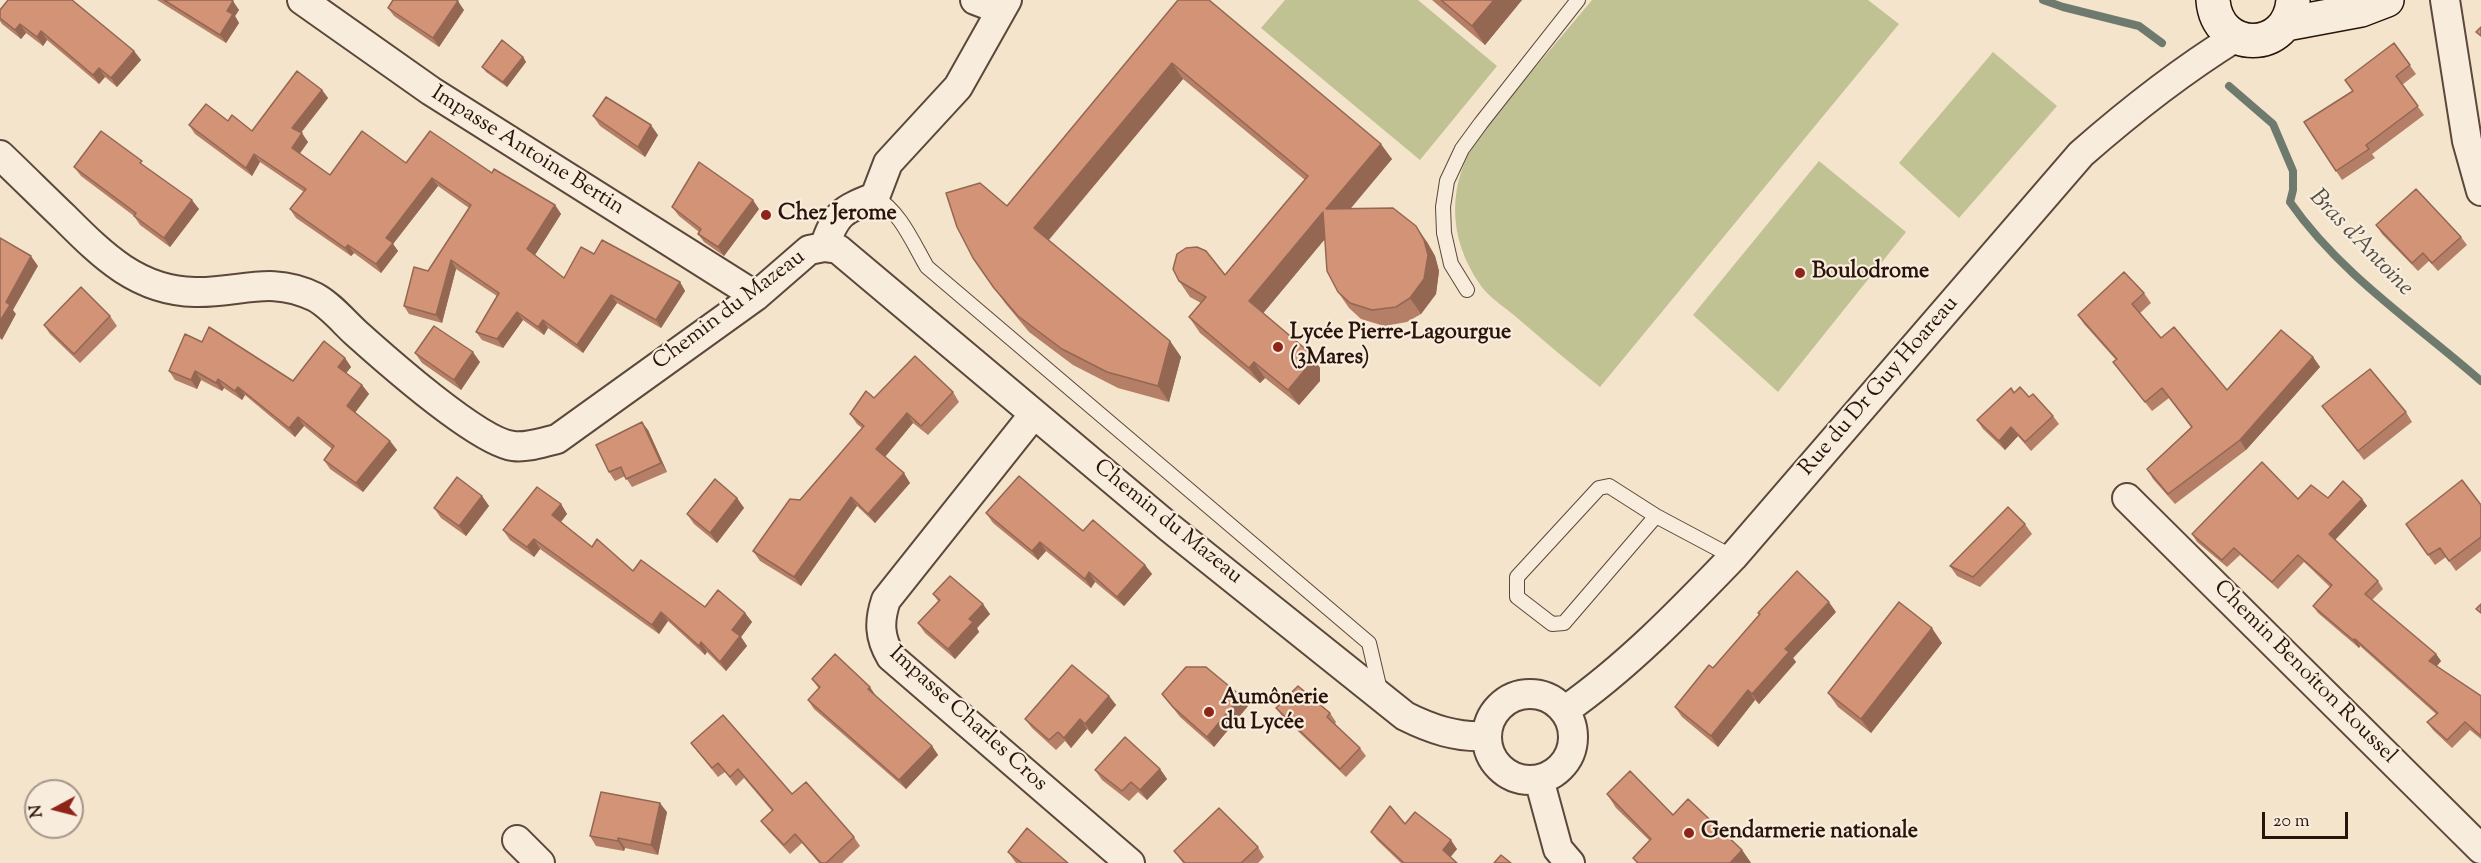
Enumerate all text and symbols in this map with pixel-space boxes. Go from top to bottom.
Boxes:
street label: Impasse Antoine Bertin [425,82,629,222]
water label: Bras d'Antoine [2302,185,2418,303]
place label: Chez Jerome [778,202,897,228]
marker: Chez Jerome [759,208,773,222]
street label: Chemin du Mazeau [649,245,811,377]
place label: Boulodrome [1812,260,1929,286]
marker: Boulodrome [1793,266,1807,280]
street label: Rue du Dr Guy Hoareau [1795,292,1965,482]
place label: Lycée Pierre-Lagourgue (3Mares) [1290,321,1511,372]
marker: Lycée Pierre-Lagourgue (3Mares) [1271,340,1285,354]
street label: Chemin du Mazeau [1087,455,1247,591]
street label: Chemin Benoîton Roussel [2207,576,2401,770]
street label: Impasse Charles Cros [882,642,1052,798]
place label: Aumônerie du Lycée [1221,686,1328,738]
marker: Aumônerie du Lycée [1202,705,1216,719]
north arrow [24,779,84,839]
scale bar [2265,800,2350,838]
text: N [25,803,50,819]
text: 20 m [2273,809,2310,835]
place label: Gendarmerie nationale [1701,820,1918,846]
marker: Gendarmerie nationale [1682,826,1696,840]

